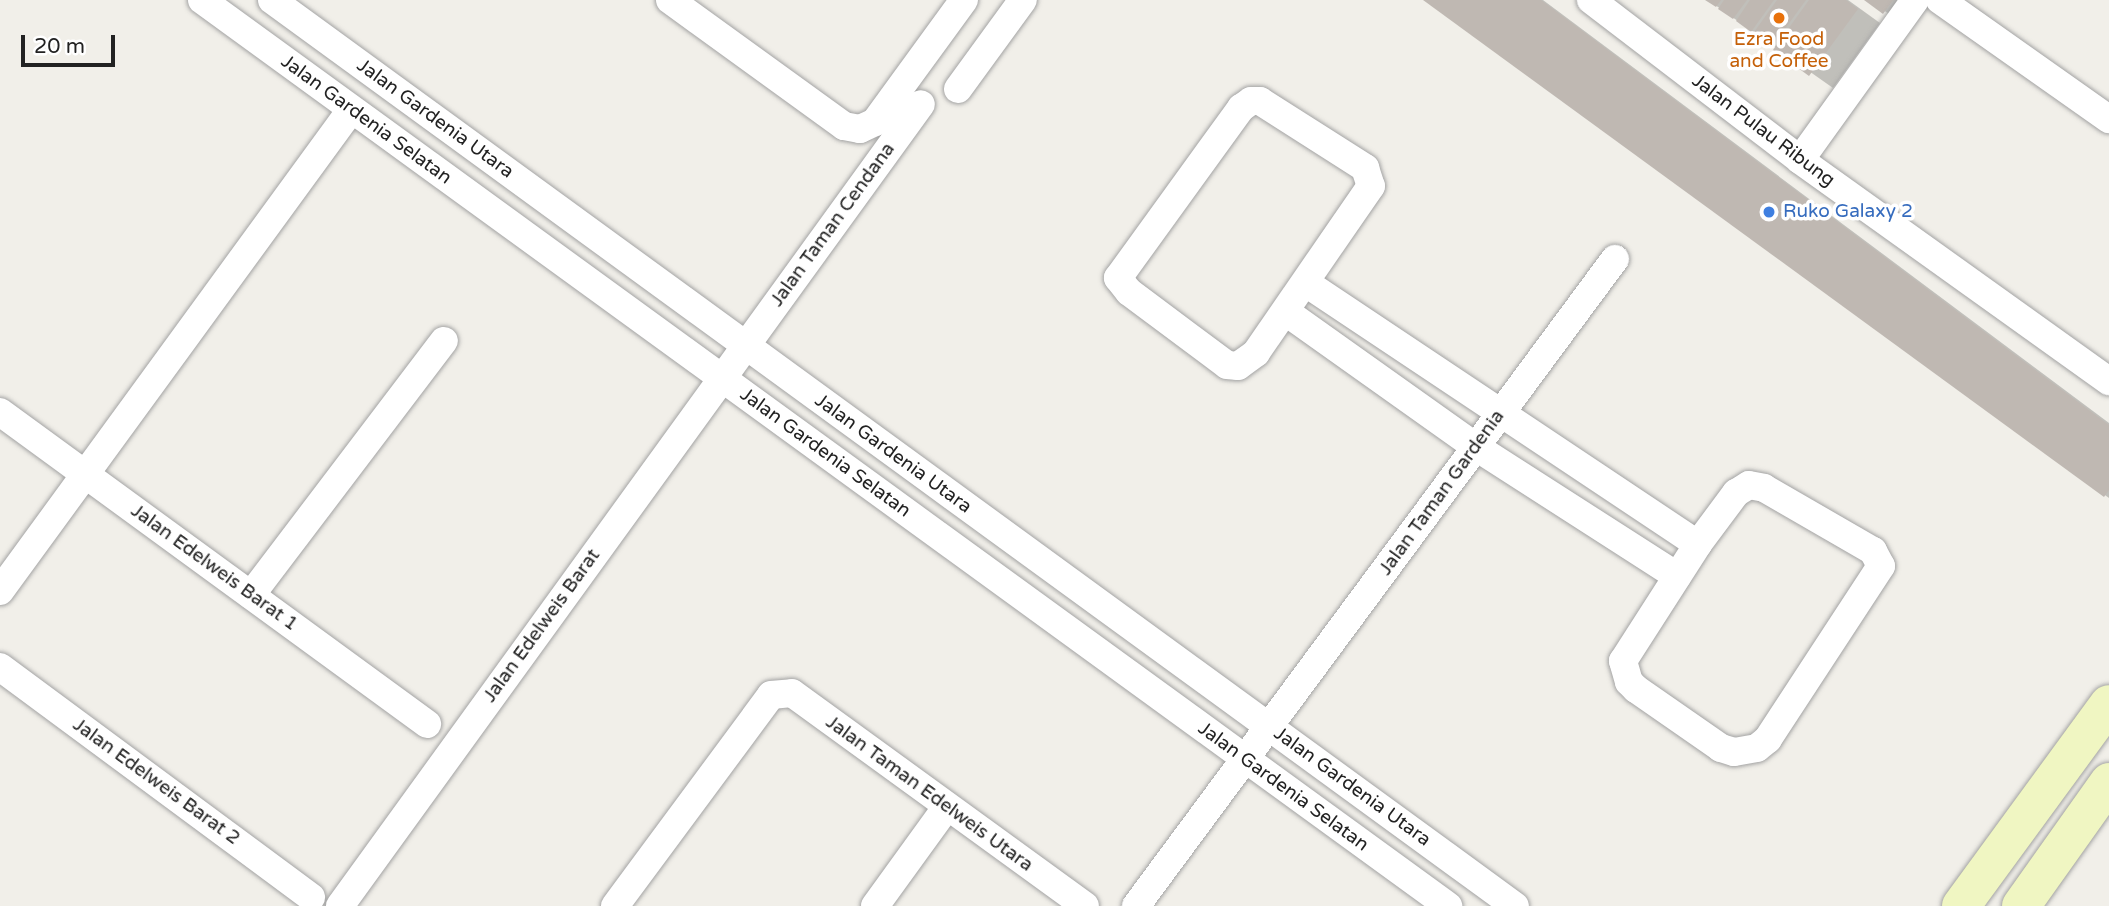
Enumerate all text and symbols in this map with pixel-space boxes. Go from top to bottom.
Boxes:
marker: Ezra Food and Coffee [1771,10,1787,26]
scale bar [24,21,119,65]
place label: Ezra Food and Coffee [1729,29,1829,73]
text: 20 m [34,34,85,59]
street label: Jalan Gardenia Selatan [276,50,456,190]
street label: Jalan Gardenia Utara [352,54,518,184]
street label: Jalan Pulau Ribung [1687,70,1839,192]
street label: Jalan Taman Cendana [766,139,900,311]
place label: Ruko Galaxy 2 [1783,201,1913,223]
marker: Ruko Galaxy 2 [1761,204,1777,220]
street label: Jalan Gardenia Selatan [735,383,915,523]
street label: Jalan Gardenia Utara [810,389,976,519]
street label: Jalan Taman Gardenia [1374,406,1510,580]
street label: Jalan Edelweis Barat 1 [126,500,302,636]
street label: Jalan Edelweis Barat [479,545,605,707]
street label: Jalan Taman Edelweis Utara [821,711,1037,877]
street label: Jalan Edelweis Barat 2 [68,714,244,850]
street label: Jalan Gardenia Selatan [1193,717,1373,857]
street label: Jalan Gardenia Utara [1269,722,1435,852]

